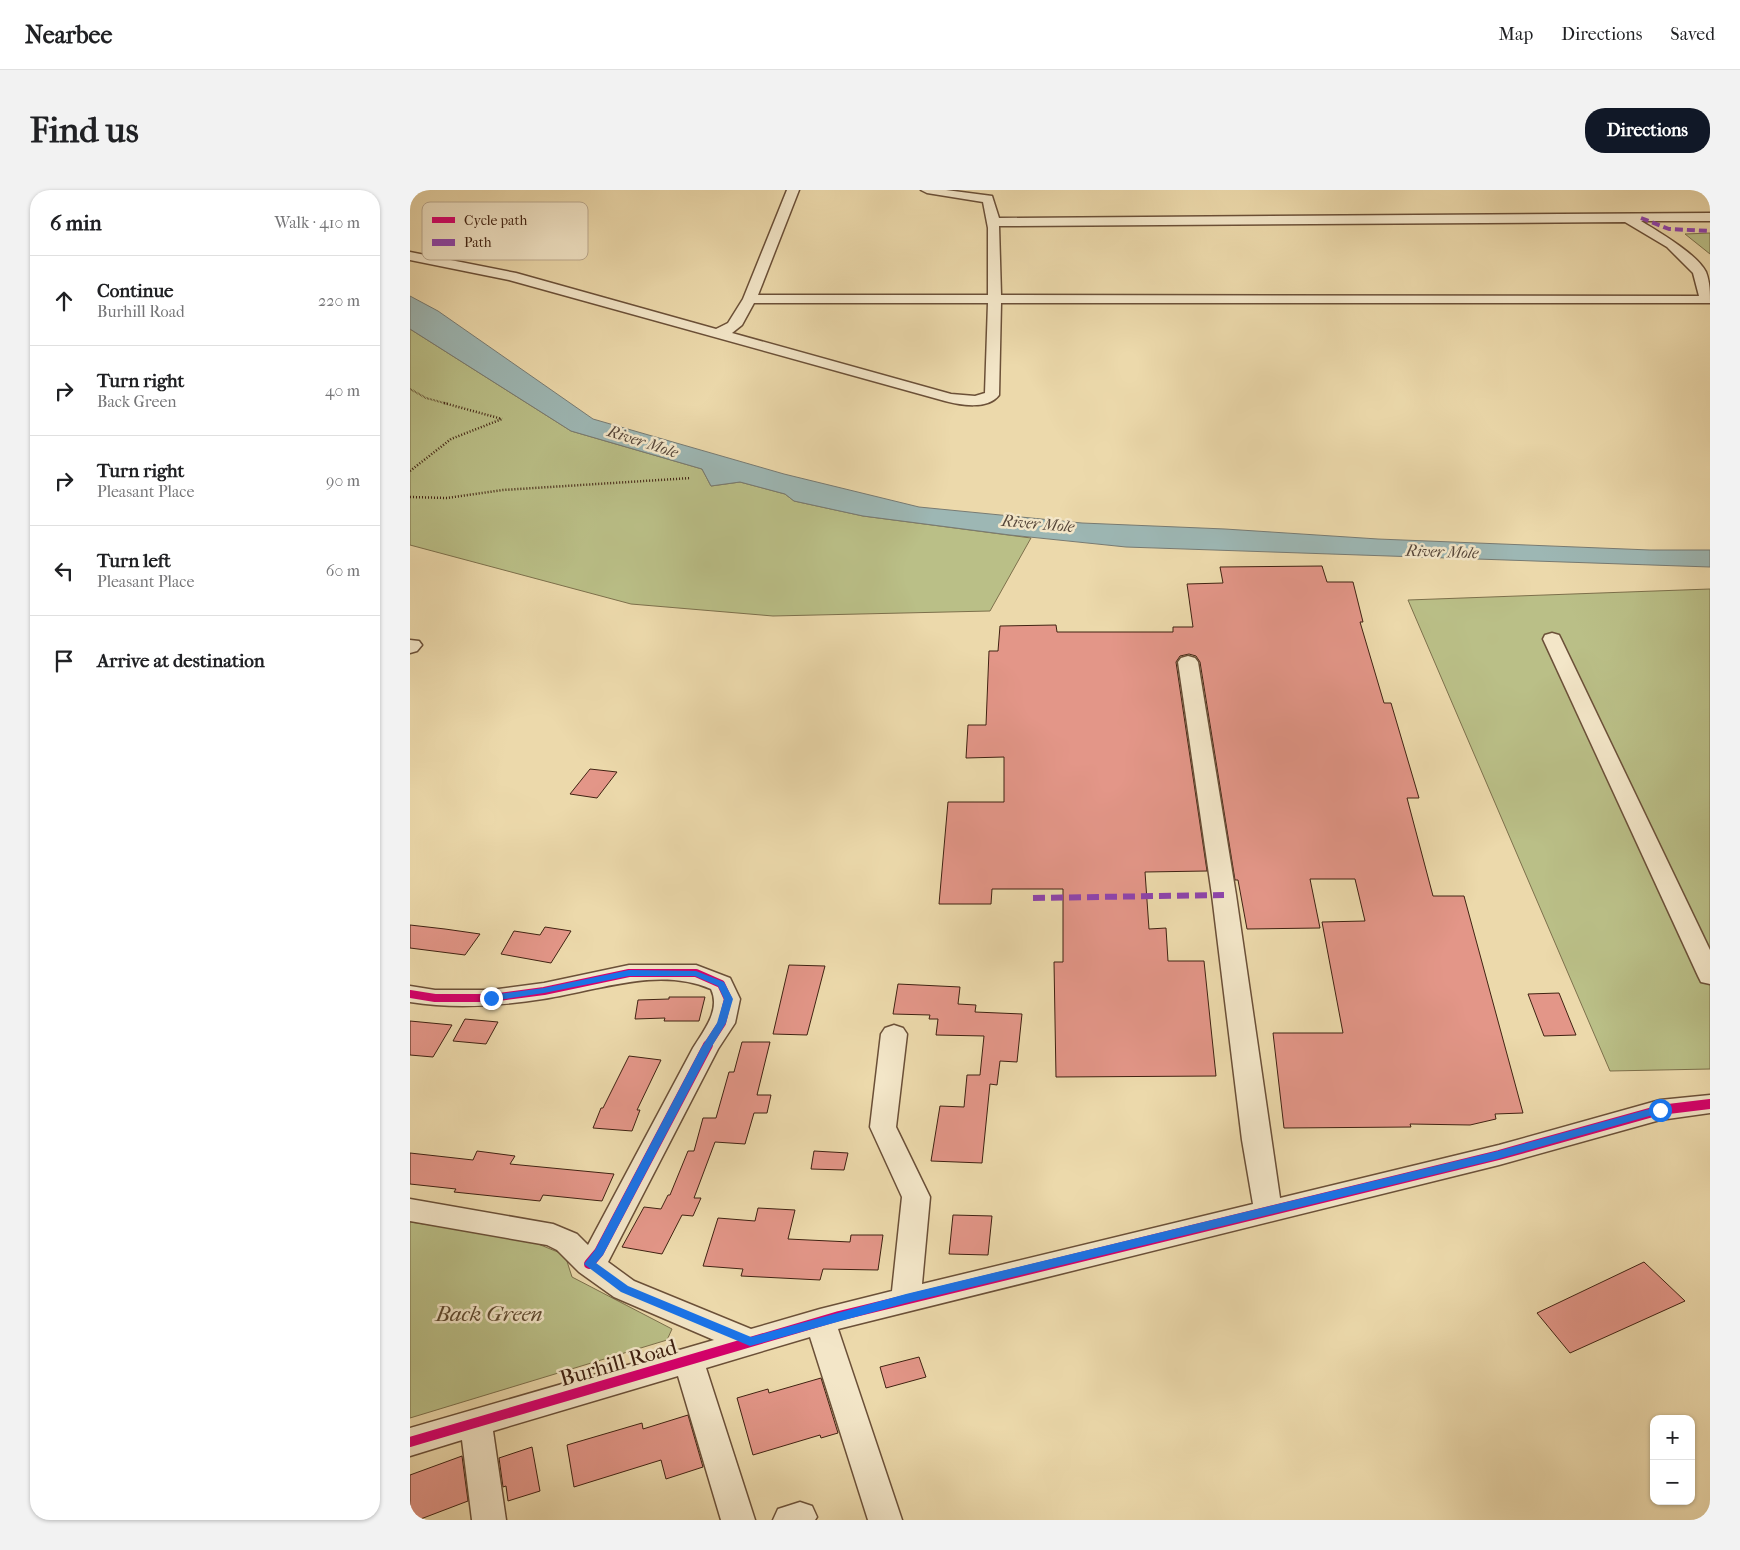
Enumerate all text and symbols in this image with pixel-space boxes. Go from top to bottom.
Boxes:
text: Nearbee [25,21,112,49]
text: Map [1499,24,1533,45]
text: Directions [1561,24,1642,45]
text: Saved [1670,24,1715,45]
button: Directions [1585,108,1710,153]
text: Find us [30,110,139,151]
legend [422,202,588,260]
text: 6 min [50,211,102,235]
text: Cycle path [464,212,528,229]
text: Walk · 410 m [275,213,360,232]
text: Path [464,234,492,251]
text: Continue [97,280,173,302]
icon: ahead [50,287,78,315]
text: 220 m [318,291,360,310]
text: Burhill Road [97,302,185,321]
text: Turn right [97,370,184,392]
icon: right [50,377,78,405]
text: 40 m [325,381,360,400]
text: Back Green [97,392,177,411]
water label: River Mole [604,421,681,462]
text: Turn right [97,460,184,482]
icon: right [50,467,78,495]
text: 90 m [326,471,360,490]
text: Pleasant Place [97,482,194,501]
water label: River Mole [1000,511,1076,536]
water label: River Mole [1404,541,1479,562]
text: Turn left [97,550,171,572]
icon: left [50,557,78,585]
text: 60 m [326,561,360,580]
text: Pleasant Place [97,572,194,591]
icon: arrive [50,647,78,675]
text: Arrive at destination [97,650,265,672]
route end [480,987,503,1010]
route start [1649,1099,1672,1122]
park label: Back Green [434,1301,543,1327]
street label: Burhill Road [557,1334,681,1392]
map controls [1650,1415,1695,1505]
button: + [1650,1415,1695,1460]
button: − [1650,1460,1695,1505]

